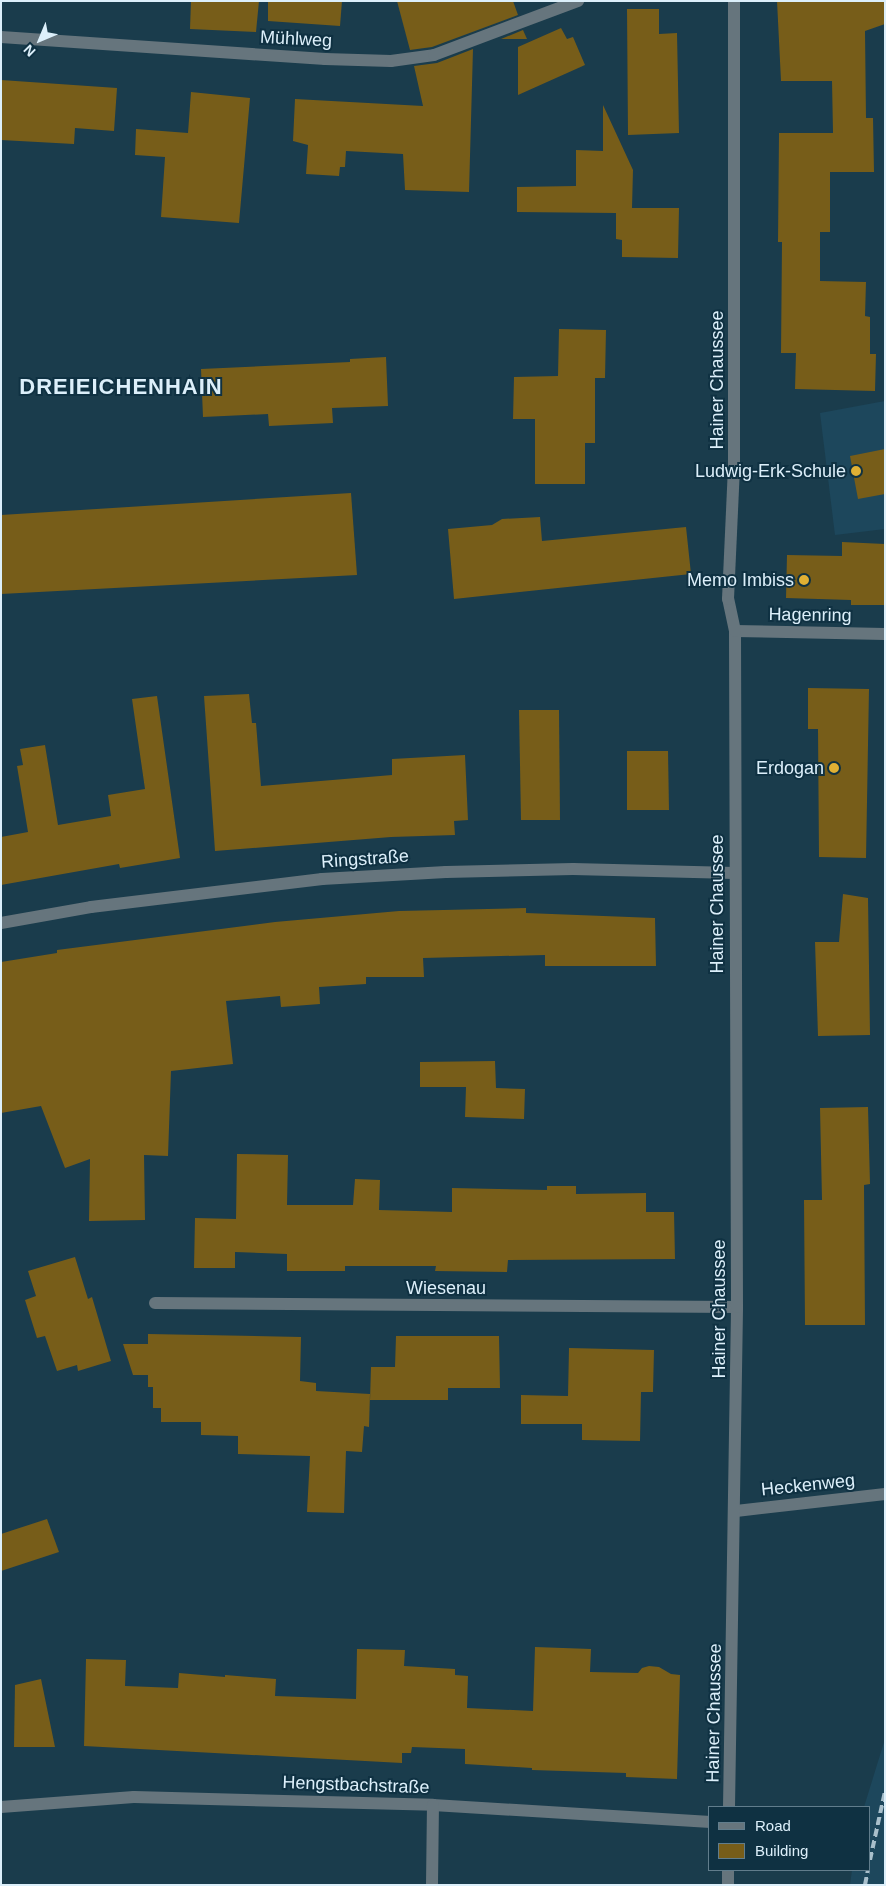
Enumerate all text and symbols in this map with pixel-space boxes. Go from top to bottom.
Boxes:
north arrow [15,15,65,65]
street label: Mühlweg [259,26,333,52]
text: N [20,41,39,60]
street label: Hainer Chaussee [706,310,728,450]
district label: DREIEICHENHAIN [18,374,224,400]
place label: Ludwig-Erk-Schule [695,460,846,482]
marker: Ludwig-Erk-Schule [850,465,862,477]
place label: Memo Imbiss [687,569,794,591]
marker: Memo Imbiss [798,574,810,586]
street label: Hagenring [768,603,852,627]
place label: Erdogan [756,757,824,779]
marker: Erdogan [828,762,840,774]
street label: Hainer Chaussee [706,834,728,974]
street label: Ringstraße [320,845,410,873]
street label: Hainer Chaussee [708,1239,730,1379]
street label: Wiesenau [406,1277,486,1299]
street label: Heckenweg [760,1469,856,1501]
street label: Hainer Chaussee [702,1643,726,1783]
street label: Hengstbachstraße [282,1772,430,1798]
legend [708,1806,871,1871]
text: Road [755,1817,791,1834]
text: Building [755,1842,808,1859]

